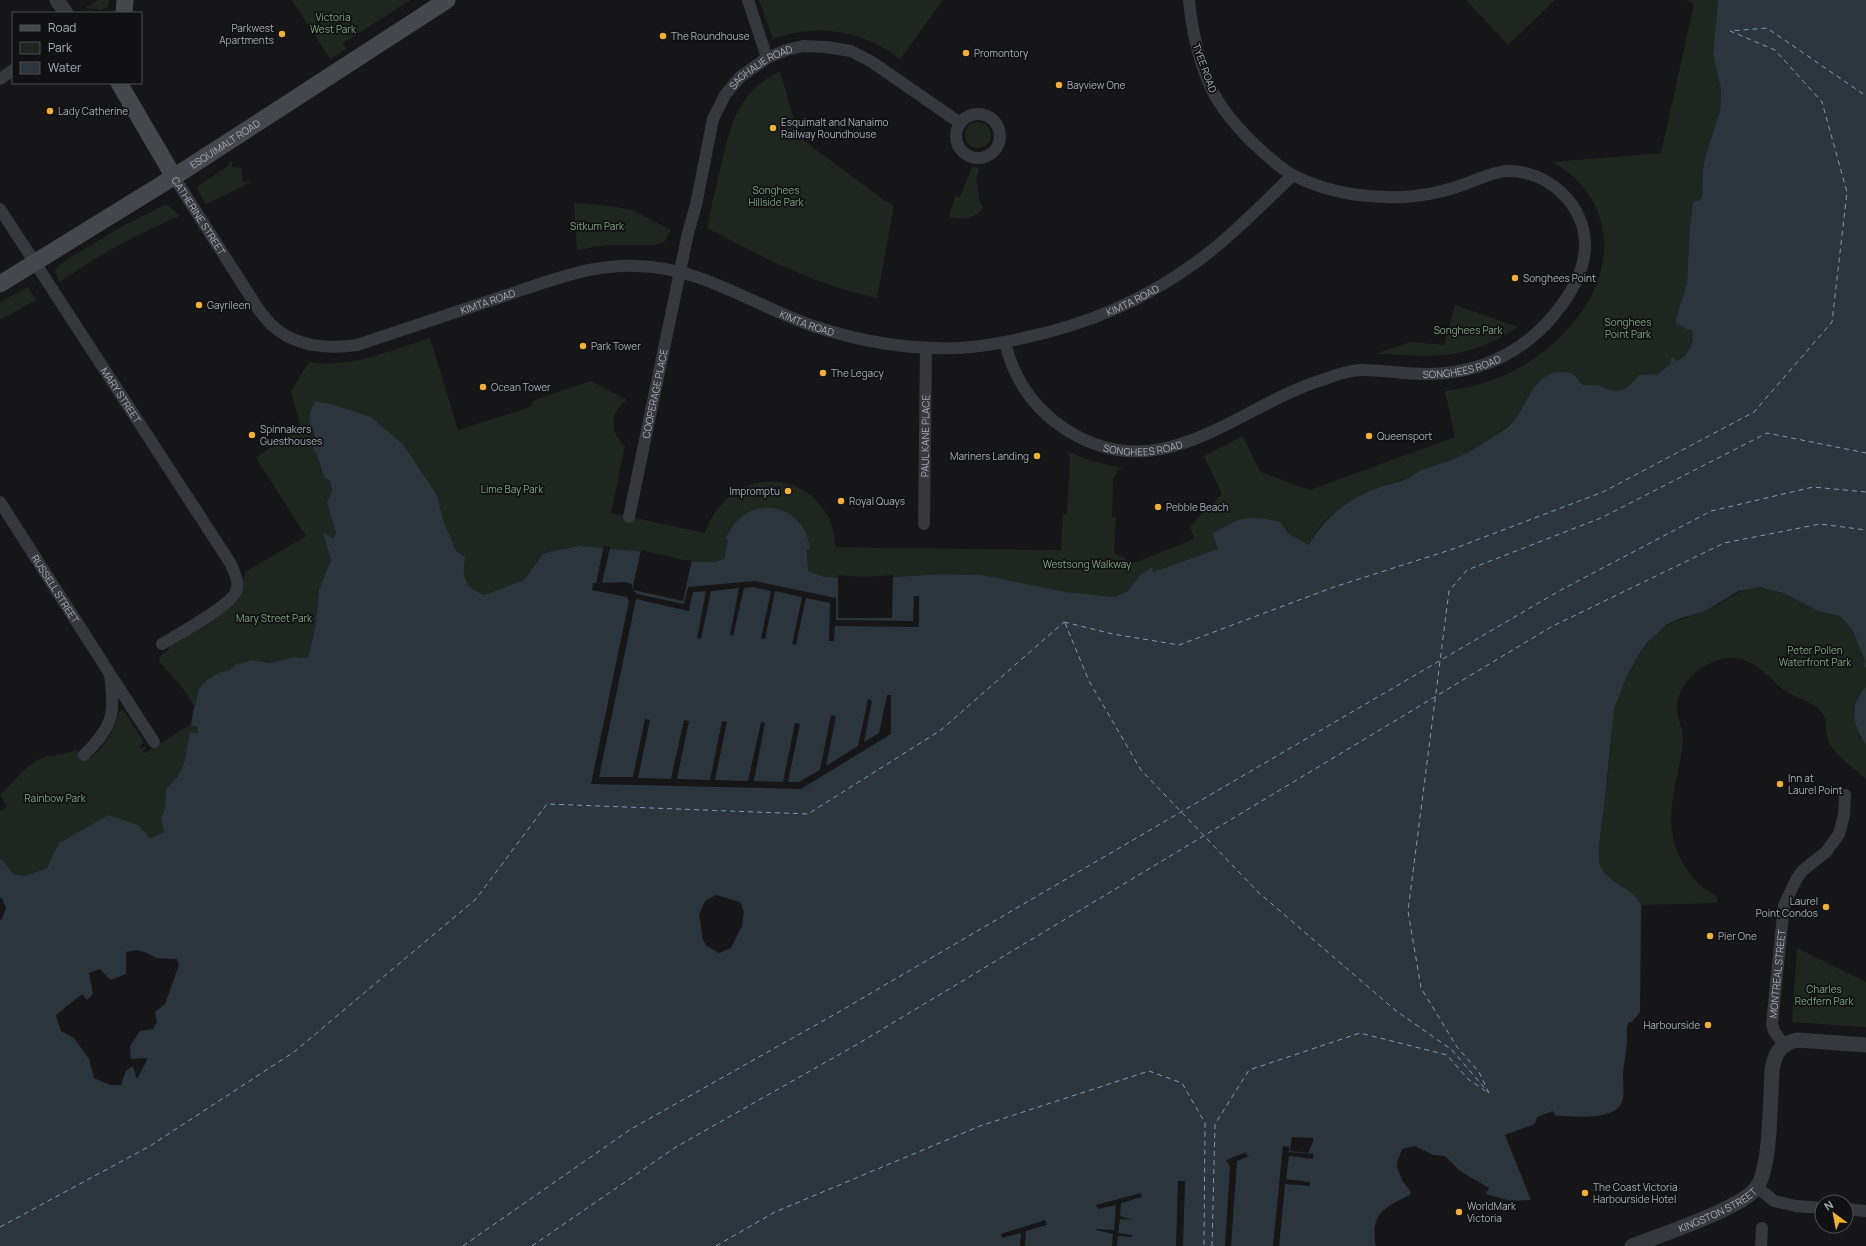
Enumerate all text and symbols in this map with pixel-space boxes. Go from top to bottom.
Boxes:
park label: Victoria West Park [310,10,357,36]
legend [12,12,142,84]
text: Road [48,19,76,36]
place label: Parkwest Apartments [219,21,274,47]
marker: Parkwest Apartments [277,29,287,39]
place label: The Roundhouse [671,29,750,43]
marker: The Roundhouse [658,31,668,41]
text: Park [48,39,73,56]
street label: TYEE ROAD [1190,41,1221,95]
street label: SAGHALIE ROAD [726,42,794,92]
place label: Promontory [974,46,1029,60]
marker: Promontory [961,48,971,58]
text: Water [48,59,82,76]
place label: Bayview One [1067,78,1126,92]
marker: Bayview One [1054,80,1064,90]
place label: Lady Catherine [58,104,128,118]
marker: Lady Catherine [45,106,55,116]
place label: Esquimalt and Nanaimo Railway Roundhouse [781,115,889,141]
street label: ESQUIMALT ROAD [187,116,263,172]
marker: Esquimalt and Nanaimo Railway Roundhouse [768,123,778,133]
street label: CATHERINE STREET [169,174,229,258]
park label: Songhees Hillside Park [748,183,805,209]
park label: Sitkum Park [570,219,625,233]
place label: Songhees Point [1523,271,1596,285]
marker: Songhees Point [1510,273,1520,283]
street label: KIMTA ROAD [1104,281,1162,319]
street label: KIMTA ROAD [458,286,517,317]
place label: Gayrileen [207,298,250,312]
marker: Gayrileen [194,300,204,310]
street label: KIMTA ROAD [778,307,836,339]
park label: Songhees Point Park [1605,315,1652,341]
park label: Songhees Park [1434,323,1503,337]
place label: Park Tower [591,339,641,353]
marker: Park Tower [578,341,588,351]
street label: COOPERAGE PLACE [639,347,671,440]
street label: SONGHEES ROAD [1423,351,1503,381]
street label: MARY STREET [98,364,144,426]
place label: The Legacy [831,366,885,380]
marker: The Legacy [818,368,828,378]
place label: Ocean Tower [491,380,551,394]
marker: Ocean Tower [478,382,488,392]
street label: PAUL KANE PLACE [918,394,932,477]
place label: Spinnakers Guesthouses [260,422,322,448]
place label: Queensport [1377,429,1432,443]
marker: Spinnakers Guesthouses [247,430,257,440]
marker: Queensport [1364,431,1374,441]
street label: SONGHEES ROAD [1102,437,1184,459]
place label: Mariners Landing [950,449,1029,463]
marker: Mariners Landing [1032,451,1042,461]
park label: Lime Bay Park [481,482,544,496]
place label: Impromptu [729,484,780,498]
marker: Impromptu [783,486,793,496]
place label: Royal Quays [849,494,905,508]
marker: Royal Quays [836,496,846,506]
place label: Pebble Beach [1166,500,1229,514]
marker: Pebble Beach [1153,502,1163,512]
street label: RUSSELL STREET [28,552,83,626]
park label: Westsong Walkway [1043,557,1132,571]
park label: Mary Street Park [236,611,313,625]
park label: Peter Pollen Waterfront Park [1779,643,1852,669]
place label: Inn at Laurel Point [1788,771,1843,797]
marker: Inn at Laurel Point [1775,779,1785,789]
park label: Rainbow Park [24,791,87,805]
place label: Laurel Point Condos [1756,894,1818,920]
marker: Laurel Point Condos [1821,902,1831,912]
place label: Pier One [1718,929,1757,943]
street label: MONTREAL STREET [1766,929,1789,1019]
marker: Pier One [1705,931,1715,941]
park label: Charles Redfern Park [1795,982,1854,1008]
place label: Harbourside [1643,1018,1700,1032]
marker: Harbourside [1703,1020,1713,1030]
place label: The Coast Victoria Harbourside Hotel [1593,1180,1678,1206]
street label: KINGSTON STREET [1676,1184,1760,1235]
marker: The Coast Victoria Harbourside Hotel [1580,1188,1590,1198]
north arrow [1814,1194,1854,1234]
text: N [1821,1197,1836,1214]
place label: WorldMark Victoria [1467,1199,1517,1225]
marker: WorldMark Victoria [1454,1207,1464,1217]

